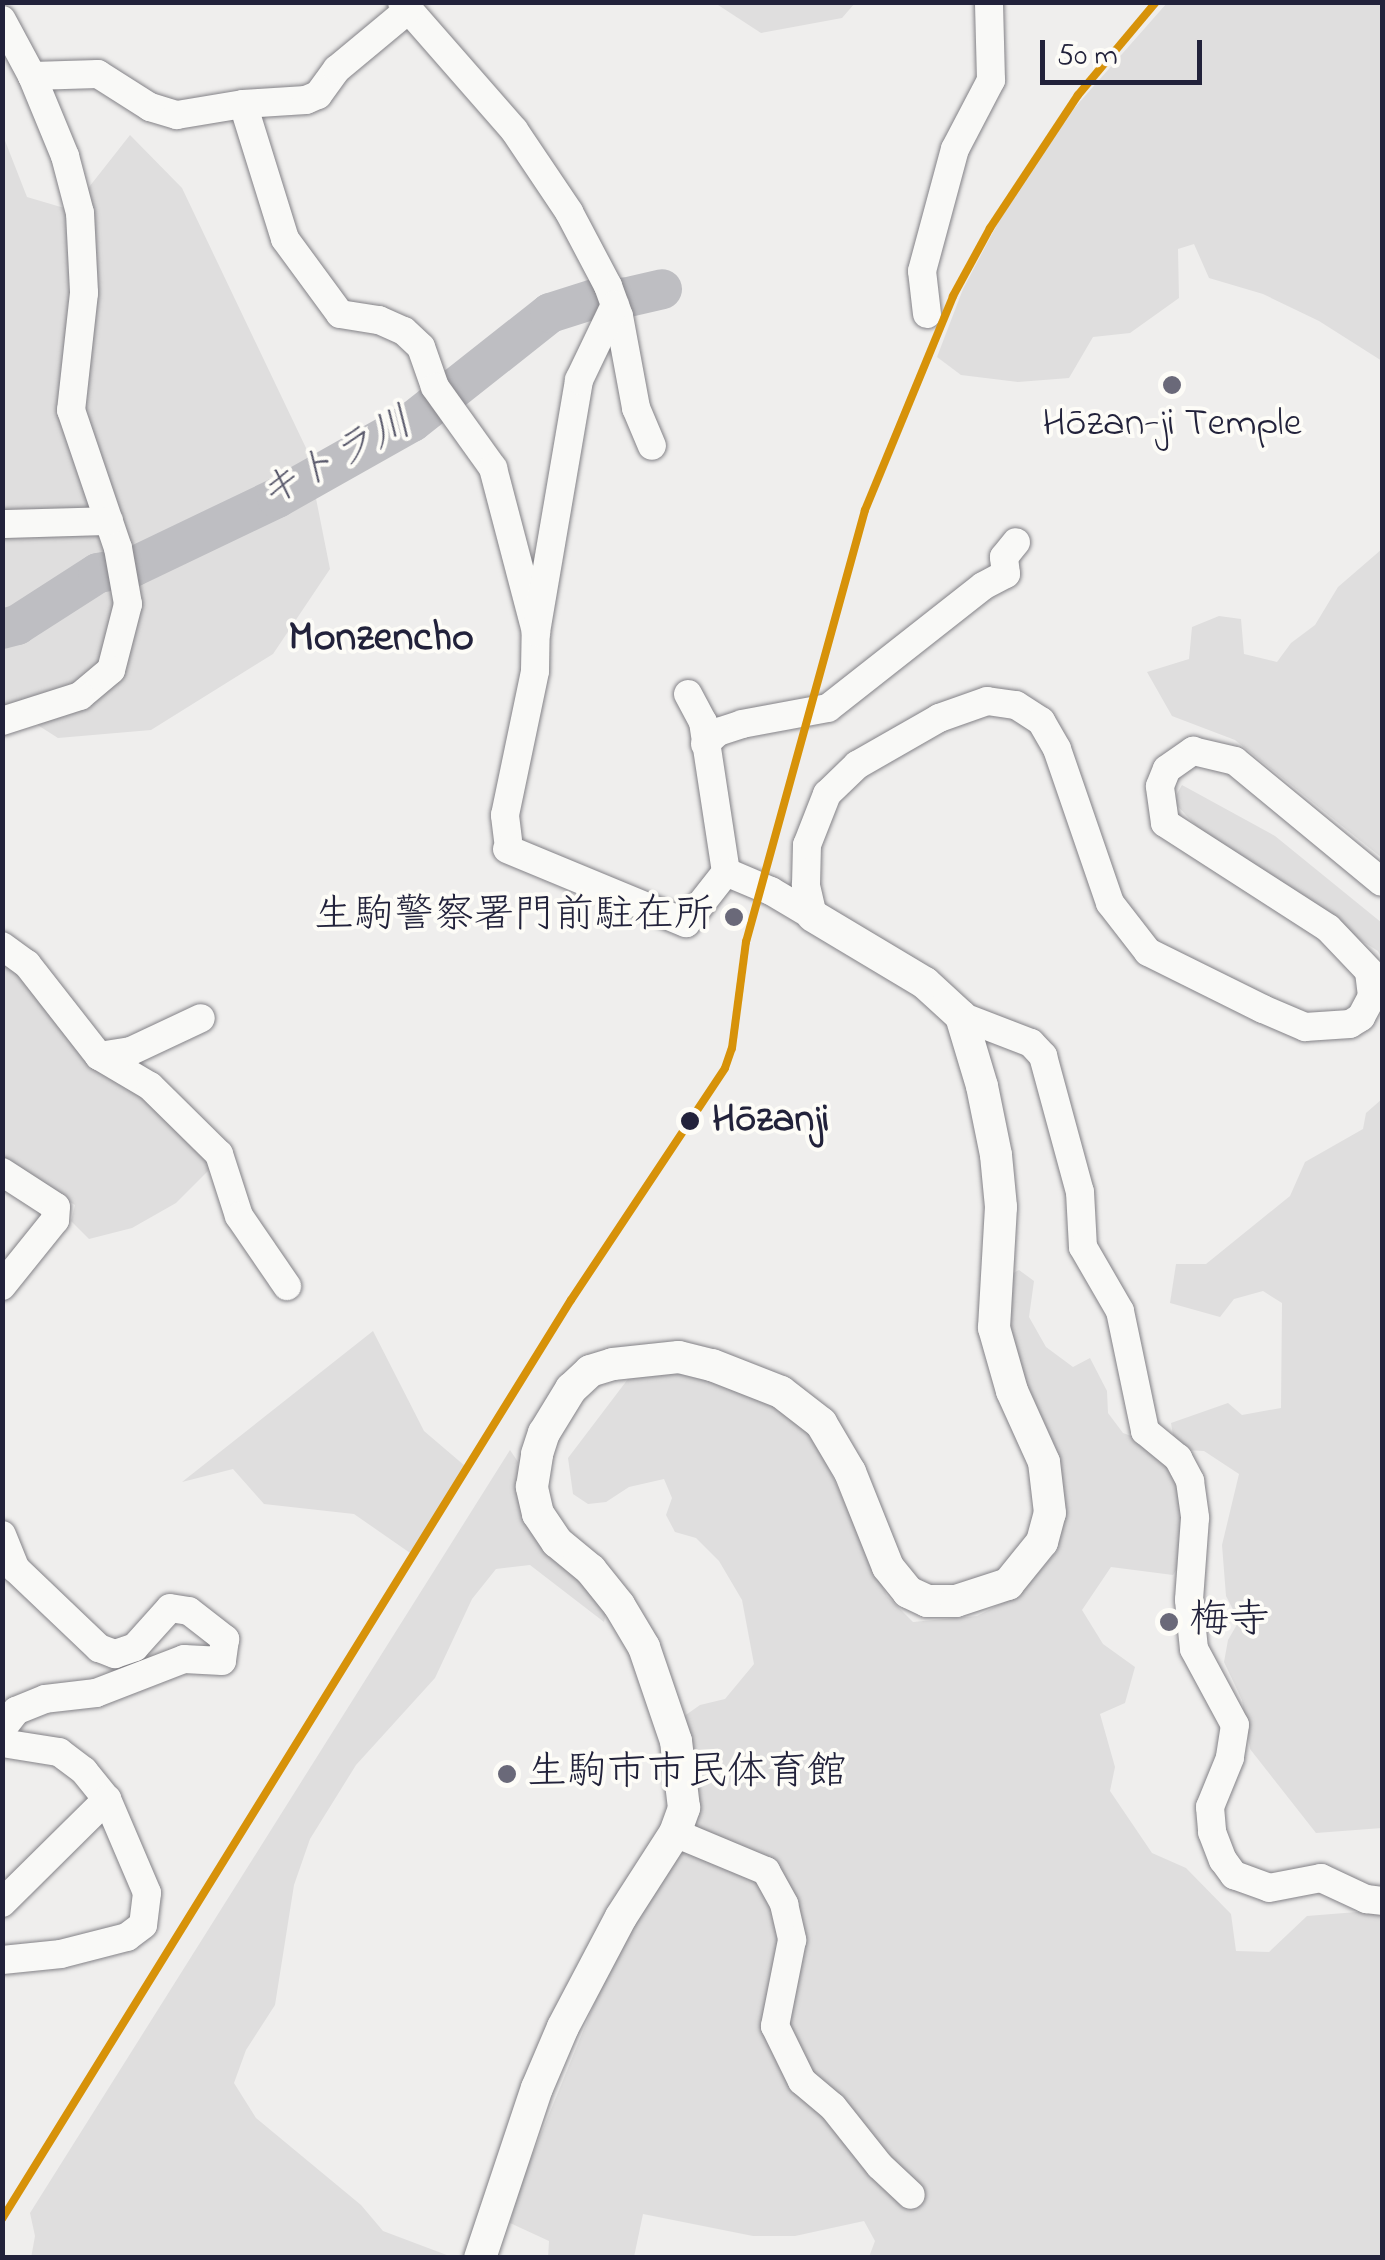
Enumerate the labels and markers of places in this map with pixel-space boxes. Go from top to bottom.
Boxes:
marker: Hōzan-ji Temple [1161,374,1183,396]
place label: Hōzan-ji Temple [1042,401,1302,449]
place label: 生駒警察署門前駐在所 [314,893,714,941]
marker: 生駒警察署門前駐在所 [723,906,745,928]
place label: Hōzanji [712,1097,829,1145]
marker: Hōzanji [677,1108,703,1134]
place label: 梅寺 [1189,1598,1269,1646]
marker: 梅寺 [1158,1611,1180,1633]
place label: 生駒市市民体育館 [527,1750,847,1798]
marker: 生駒市市民体育館 [496,1763,518,1785]

